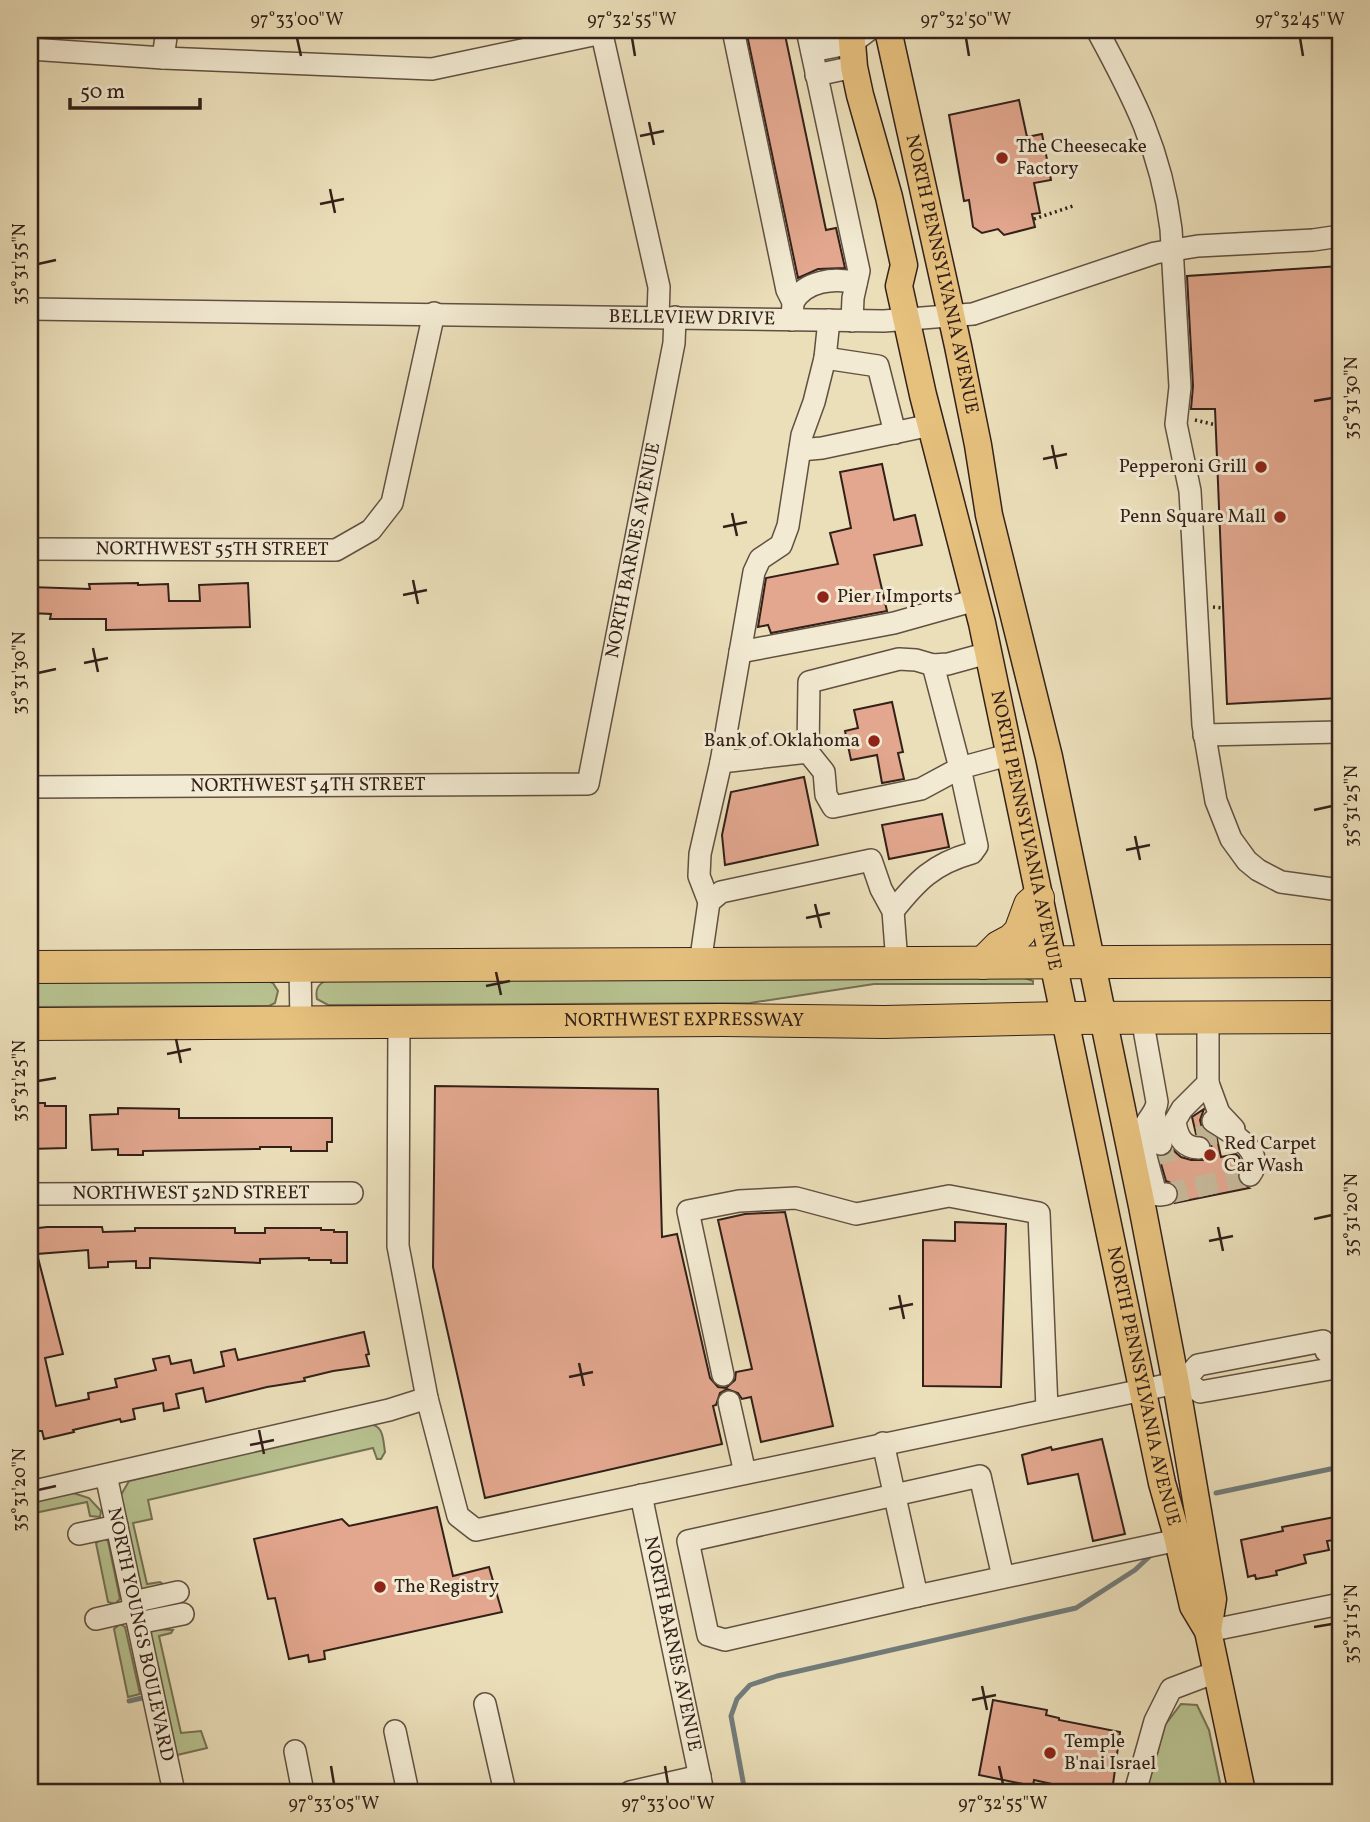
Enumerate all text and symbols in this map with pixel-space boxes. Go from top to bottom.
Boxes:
text: 97°33'00"W [250,8,344,33]
text: 97°32'55"W [587,8,677,33]
text: 97°32'50"W [921,8,1011,33]
text: 97°32'45"W [1255,8,1345,33]
scale bar [70,66,200,110]
text: 50 m [80,78,125,107]
street label: NORTH PENNSYLVANIA AVENUE [899,132,984,416]
place label: The Cheesecake Factory [1016,134,1147,182]
marker: The Cheesecake Factory [994,150,1010,166]
text: 35°31'35"N [8,223,33,305]
street label: BELLEVIEW DRIVE [608,304,775,332]
text: 35°31'30"N [1340,356,1365,440]
street label: NORTH BARNES AVENUE [600,440,667,661]
place label: Pepperoni Grill [1119,454,1247,480]
marker: Pepperoni Grill [1253,459,1269,475]
place label: Penn Square Mall [1120,504,1266,530]
marker: Penn Square Mall [1272,509,1288,525]
street label: NORTHWEST 55TH STREET [95,536,329,563]
place label: Pier 1 Imports [837,584,953,610]
marker: Pier 1 Imports [815,589,831,605]
text: 35°31'30"N [8,631,33,715]
street label: NORTH PENNSYLVANIA AVENUE [983,688,1067,973]
place label: Bank of Oklahoma [704,728,860,754]
marker: Bank of Oklahoma [866,733,882,749]
text: 35°31'25"N [1340,765,1365,847]
street label: NORTHWEST 54TH STREET [190,772,426,799]
street label: NORTHWEST EXPRESSWAY [564,1007,804,1034]
text: 35°31'25"N [8,1040,33,1122]
place label: Red Carpet Car Wash [1224,1131,1317,1179]
marker: Red Carpet Car Wash [1202,1147,1218,1163]
text: 35°31'20"N [1340,1173,1365,1257]
street label: NORTHWEST 52ND STREET [72,1180,310,1207]
street label: NORTH PENNSYLVANIA AVENUE [1100,1244,1186,1529]
text: 35°31'20"N [8,1448,33,1532]
street label: NORTH YOUNGS BOULEVARD [100,1505,180,1764]
street label: NORTH BARNES AVENUE [637,1534,707,1754]
place label: The Registry [394,1574,499,1600]
marker: The Registry [372,1579,388,1595]
text: 35°31'15"N [1340,1584,1365,1664]
place label: Temple B'nai Israel [1064,1729,1156,1777]
marker: Temple B'nai Israel [1042,1745,1058,1761]
text: 97°33'05"W [289,1792,379,1817]
text: 97°33'00"W [621,1792,715,1817]
text: 97°32'55"W [958,1792,1048,1817]

